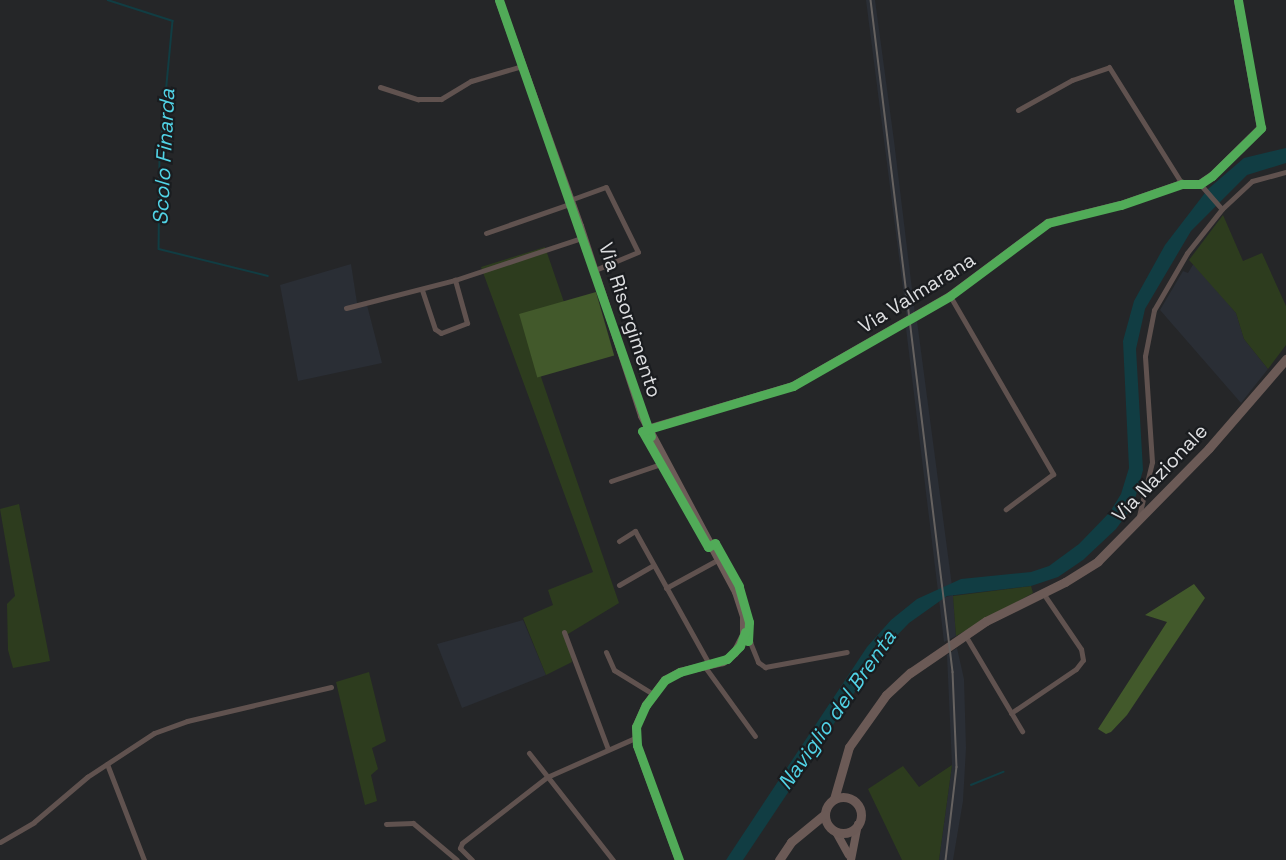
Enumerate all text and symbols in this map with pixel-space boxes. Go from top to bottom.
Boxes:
water label: Scolo Finarda [148,88,180,226]
street label: Via Risorgimento [594,240,666,400]
street label: Via Valmarana [854,248,980,338]
street label: Via Nazionale [1107,419,1213,527]
water label: Naviglio del Brenta [773,625,901,795]

